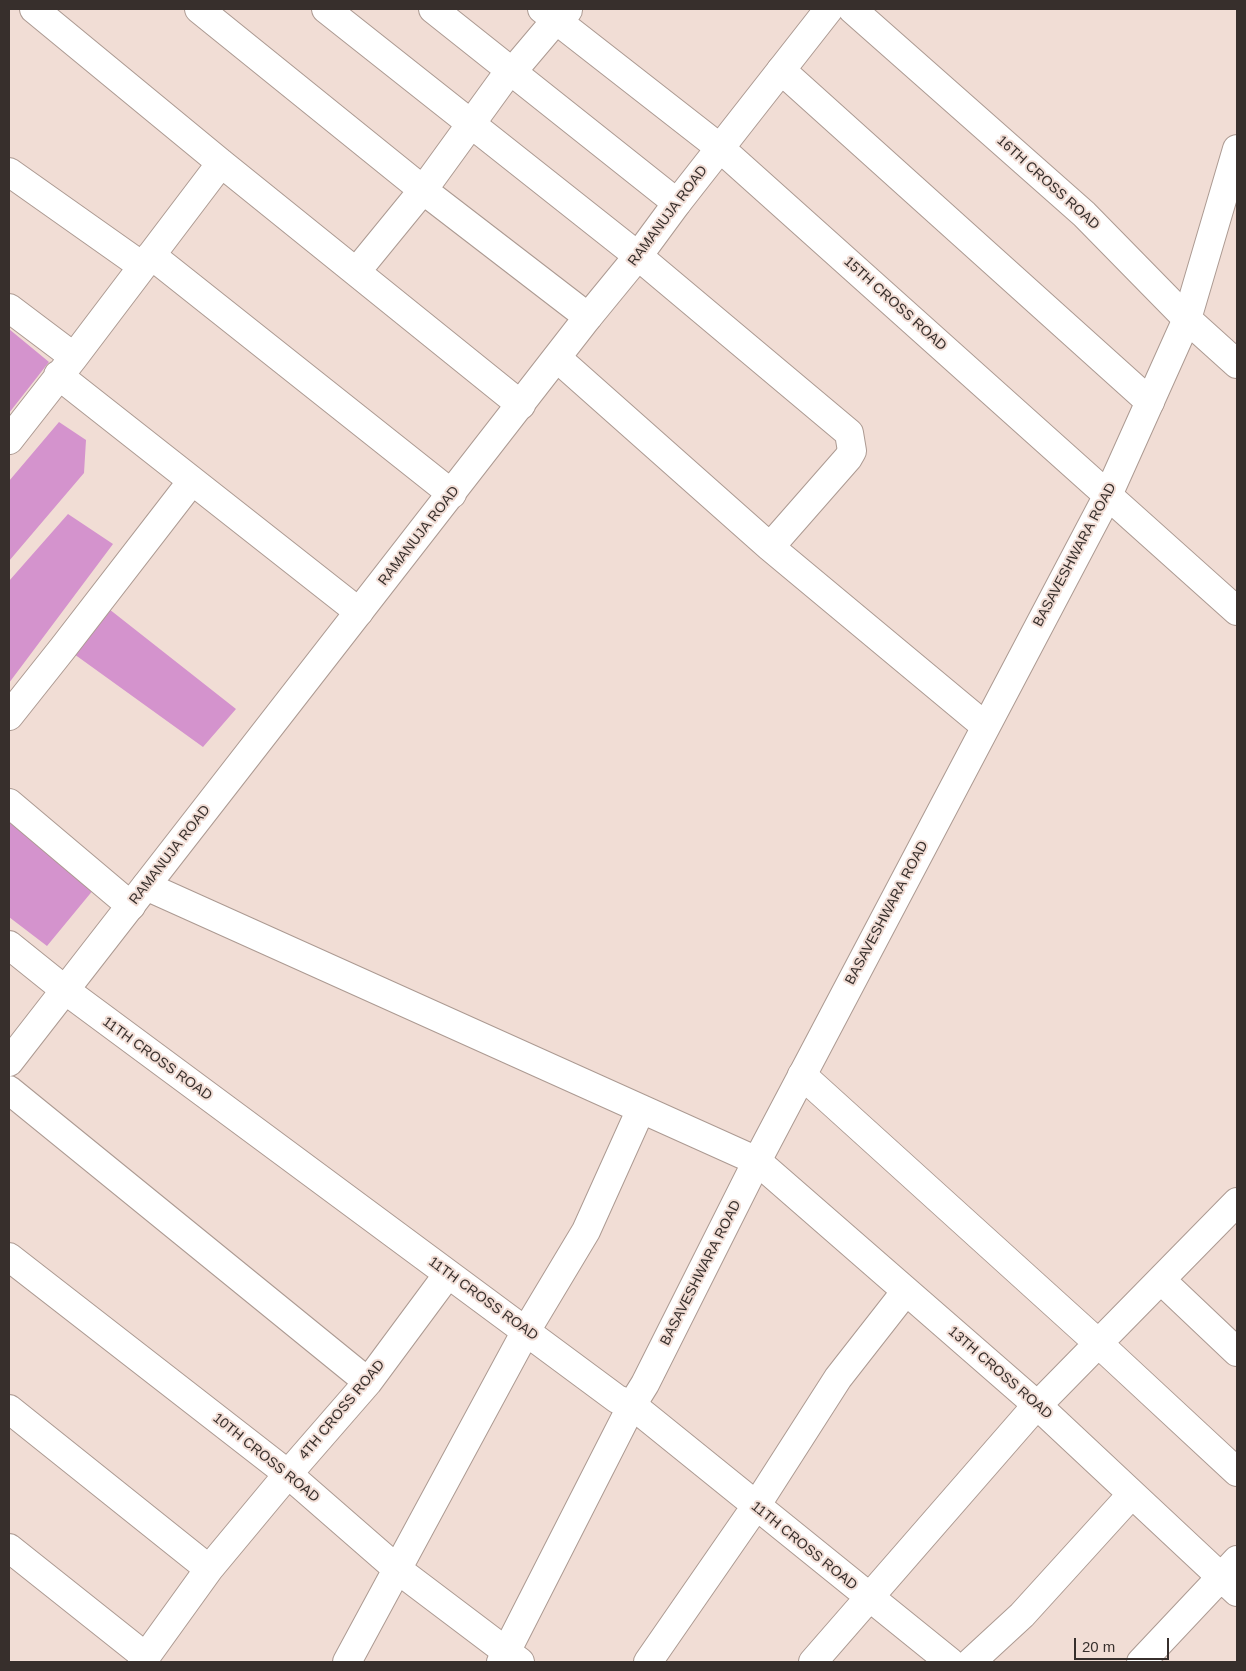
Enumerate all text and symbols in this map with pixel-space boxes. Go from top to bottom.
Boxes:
street label: 16TH CROSS ROAD [993,133,1103,233]
street label: RAMANUJA ROAD [625,162,711,270]
street label: 15TH CROSS ROAD [840,254,950,354]
street label: BASAVESHWARA ROAD [1030,480,1120,630]
street label: RAMANUJA ROAD [375,483,463,589]
street label: RAMANUJA ROAD [126,802,214,908]
street label: BASAVESHWARA ROAD [842,838,932,988]
street label: 11TH CROSS ROAD [99,1014,215,1104]
street label: BASAVESHWARA ROAD [657,1198,745,1348]
street label: 11TH CROSS ROAD [425,1254,541,1344]
street label: 13TH CROSS ROAD [945,1323,1055,1423]
street label: 4TH CROSS ROAD [296,1357,388,1463]
street label: 10TH CROSS ROAD [209,1410,323,1506]
street label: 11TH CROSS ROAD [748,1498,860,1594]
scale bar [1076,1628,1171,1660]
text: 20 m [1082,1638,1115,1655]

